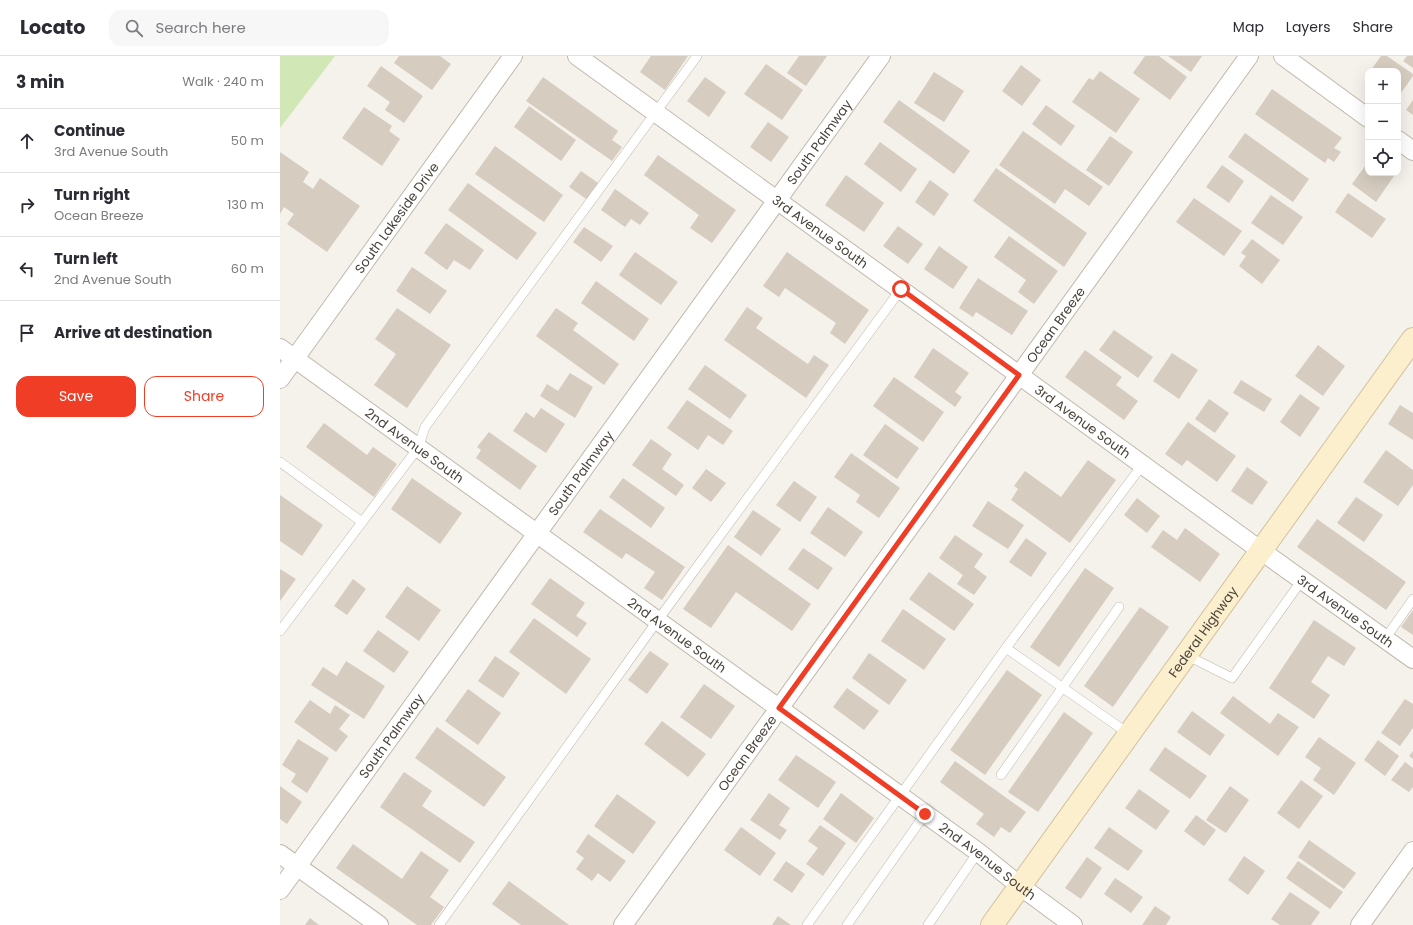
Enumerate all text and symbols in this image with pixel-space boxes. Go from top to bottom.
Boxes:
search box [109,10,389,46]
text: Locato [20,14,85,41]
icon: search [123,17,145,39]
text: Search here [155,17,246,38]
text: Map [1233,17,1264,37]
text: Layers [1286,17,1330,37]
text: Share [1352,17,1393,37]
map controls [1365,68,1401,176]
button: + [1365,68,1401,104]
text: 3 min [16,70,64,94]
text: Walk · 240 m [182,72,264,91]
street label: South Palmway [782,95,857,189]
button: − [1365,104,1401,140]
text: Continue [54,120,125,141]
icon: ahead [16,130,38,152]
text: 50 m [231,131,264,150]
button: locate [1365,140,1401,176]
text: 3rd Avenue South [54,142,168,161]
street label: South Lakeside Drive [350,158,443,277]
text: Turn right [54,184,130,205]
street label: 3rd Avenue South [768,191,872,273]
icon: right [16,194,38,216]
text: 130 m [227,195,264,214]
text: Ocean Breeze [54,206,144,225]
text: Turn left [54,248,118,269]
icon: left [16,258,38,280]
text: 60 m [231,259,264,278]
text: 2nd Avenue South [54,270,172,289]
route start [892,280,910,298]
street label: Ocean Breeze [1022,283,1090,367]
icon: arrive [16,322,38,344]
text: Arrive at destination [54,322,212,343]
button: Save [16,376,136,417]
button: Share [144,376,264,417]
street label: 3rd Avenue South [1031,380,1134,463]
street label: 2nd Avenue South [361,403,468,488]
street label: South Palmway [544,426,618,520]
street label: 3rd Avenue South [1293,570,1397,652]
street label: Federal Highway [1164,582,1243,681]
street label: 2nd Avenue South [624,593,730,677]
street label: South Palmway [354,689,429,782]
street label: Ocean Breeze [713,711,781,795]
route end [916,805,934,823]
street label: 2nd Avenue South [935,818,1040,905]

